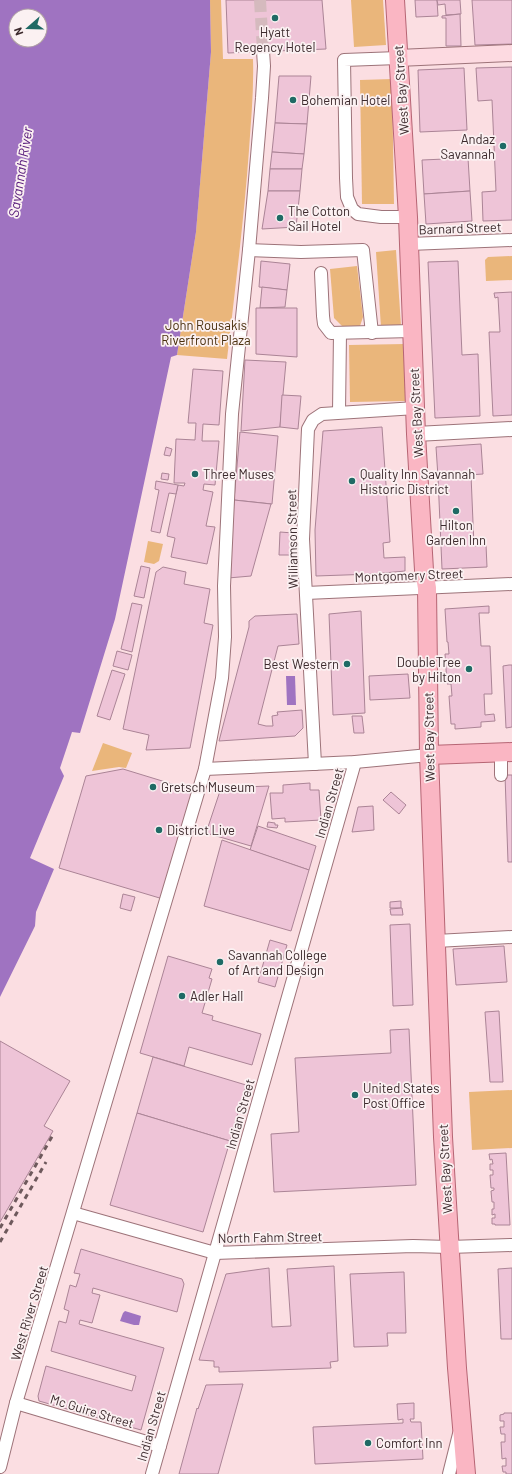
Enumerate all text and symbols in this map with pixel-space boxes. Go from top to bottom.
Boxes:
north arrow [8,8,48,48]
marker: Hyatt Regency Hotel [270,13,280,23]
place label: Hyatt Regency Hotel [235,24,315,55]
text: N [11,26,25,37]
street label: West Bay Street [390,45,412,135]
place label: Bohemian Hotel [301,92,390,108]
marker: Bohemian Hotel [288,95,298,105]
water label: Savannah River [4,125,36,218]
place label: Andaz Savannah [441,131,495,162]
marker: Andaz Savannah [498,141,508,151]
place label: The Cotton Sail Hotel [288,203,350,234]
marker: The Cotton Sail Hotel [275,213,285,223]
street label: Barnard Street [418,219,502,237]
park label: John Rousakis Riverfront Plaza [161,317,251,348]
street label: West Bay Street [406,368,426,458]
place label: Three Muses [203,466,274,482]
place label: Quality Inn Savannah Historic District [360,466,475,497]
marker: Three Muses [190,469,200,479]
marker: Quality Inn Savannah Historic District [347,476,357,486]
street label: Williamson Street [283,489,301,589]
marker: Hilton Garden Inn [451,506,461,516]
place label: Hilton Garden Inn [426,517,486,548]
street label: Montgomery Street [354,565,464,585]
place label: DoubleTree by Hilton [397,654,461,685]
place label: Best Western [263,656,339,672]
marker: Best Western [342,659,352,669]
marker: DoubleTree by Hilton [464,664,474,674]
street label: West Bay Street [420,692,438,782]
street label: Indian Street [311,766,347,840]
place label: Gretsch Museum [161,779,255,795]
marker: Gretsch Museum [148,782,158,792]
place label: District Live [167,822,235,838]
marker: District Live [154,825,164,835]
place label: Savannah College of Art and Design [228,947,327,978]
marker: Savannah College of Art and Design [215,957,225,967]
place label: Adler Hall [190,988,243,1004]
marker: Adler Hall [177,991,187,1001]
street label: Indian Street [222,1077,258,1151]
place label: United States Post Office [363,1080,439,1111]
marker: United States Post Office [350,1090,360,1100]
street label: West Bay Street [435,1124,455,1214]
street label: North Fahm Street [218,1228,322,1246]
street label: West River Street [7,1264,51,1362]
street label: Indian Street [133,1389,169,1463]
street label: Mc Guire Street [48,1391,136,1431]
place label: Comfort Inn [376,1435,442,1451]
marker: Comfort Inn [363,1438,373,1448]

